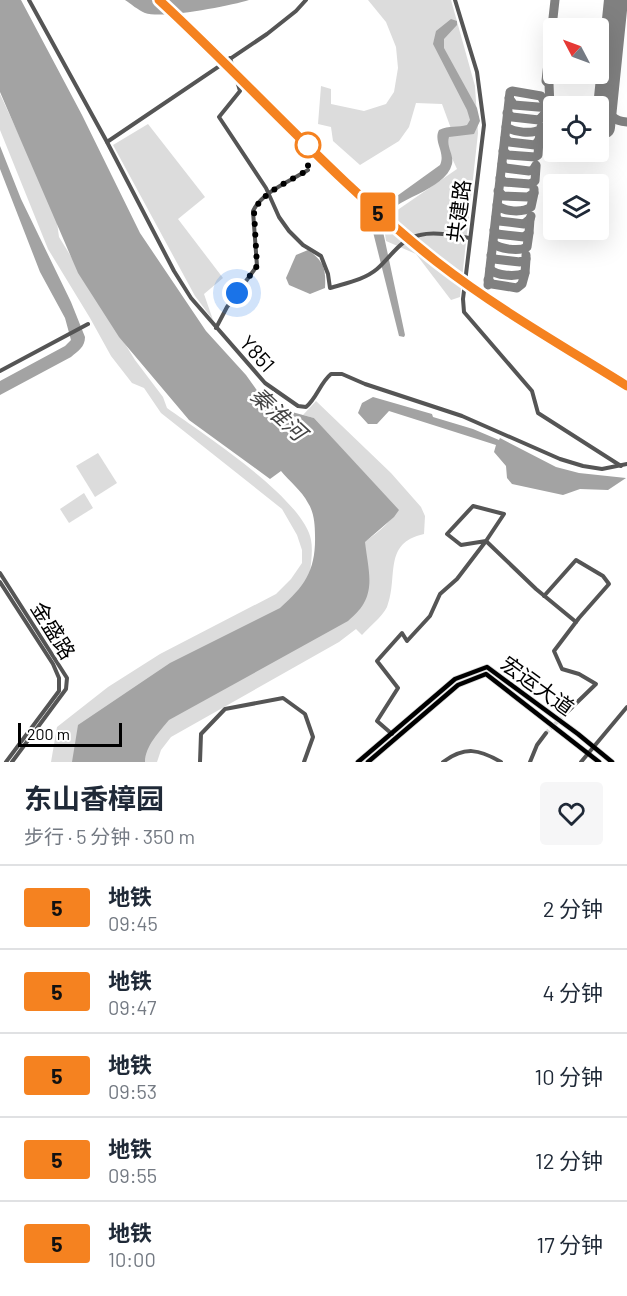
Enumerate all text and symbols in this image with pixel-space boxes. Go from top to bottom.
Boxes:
north arrow [543,18,609,84]
map controls [543,18,609,240]
button: locate [543,96,609,162]
unlabelled marker [295,132,321,158]
button: layers [543,174,609,240]
street label: 共建路 [442,178,474,244]
line badge: 5 [358,192,398,232]
text: 5 [372,200,384,225]
your location [222,278,252,308]
street label: Y851 [235,330,281,376]
water label: 秦淮河 [246,381,315,448]
street label: 金盛路 [27,597,81,663]
street label: 宏运大道 [497,650,579,720]
scale bar [18,720,122,748]
text: 200 m [27,724,70,743]
text: 东山香樟园 [24,781,164,815]
button: heart [540,782,603,845]
text: 步行 · 5 分钟 · 350 m [24,824,195,848]
text: 地铁 [108,883,152,909]
text: 5 [51,895,63,920]
text: 2 分钟 [543,895,603,921]
text: 09:45 [108,911,158,935]
text: 地铁 [108,967,152,993]
text: 5 [51,979,63,1004]
text: 4 分钟 [542,979,603,1005]
text: 09:47 [108,995,156,1019]
text: 地铁 [108,1051,152,1077]
text: 5 [51,1063,63,1088]
text: 10 分钟 [534,1063,603,1089]
text: 09:53 [108,1079,157,1103]
text: 地铁 [108,1135,152,1161]
text: 5 [51,1147,63,1172]
text: 12 分钟 [535,1147,603,1173]
text: 09:55 [108,1163,157,1187]
text: 地铁 [108,1219,152,1245]
text: 5 [51,1231,63,1256]
text: 17 分钟 [536,1231,603,1257]
text: 10:00 [108,1247,156,1271]

